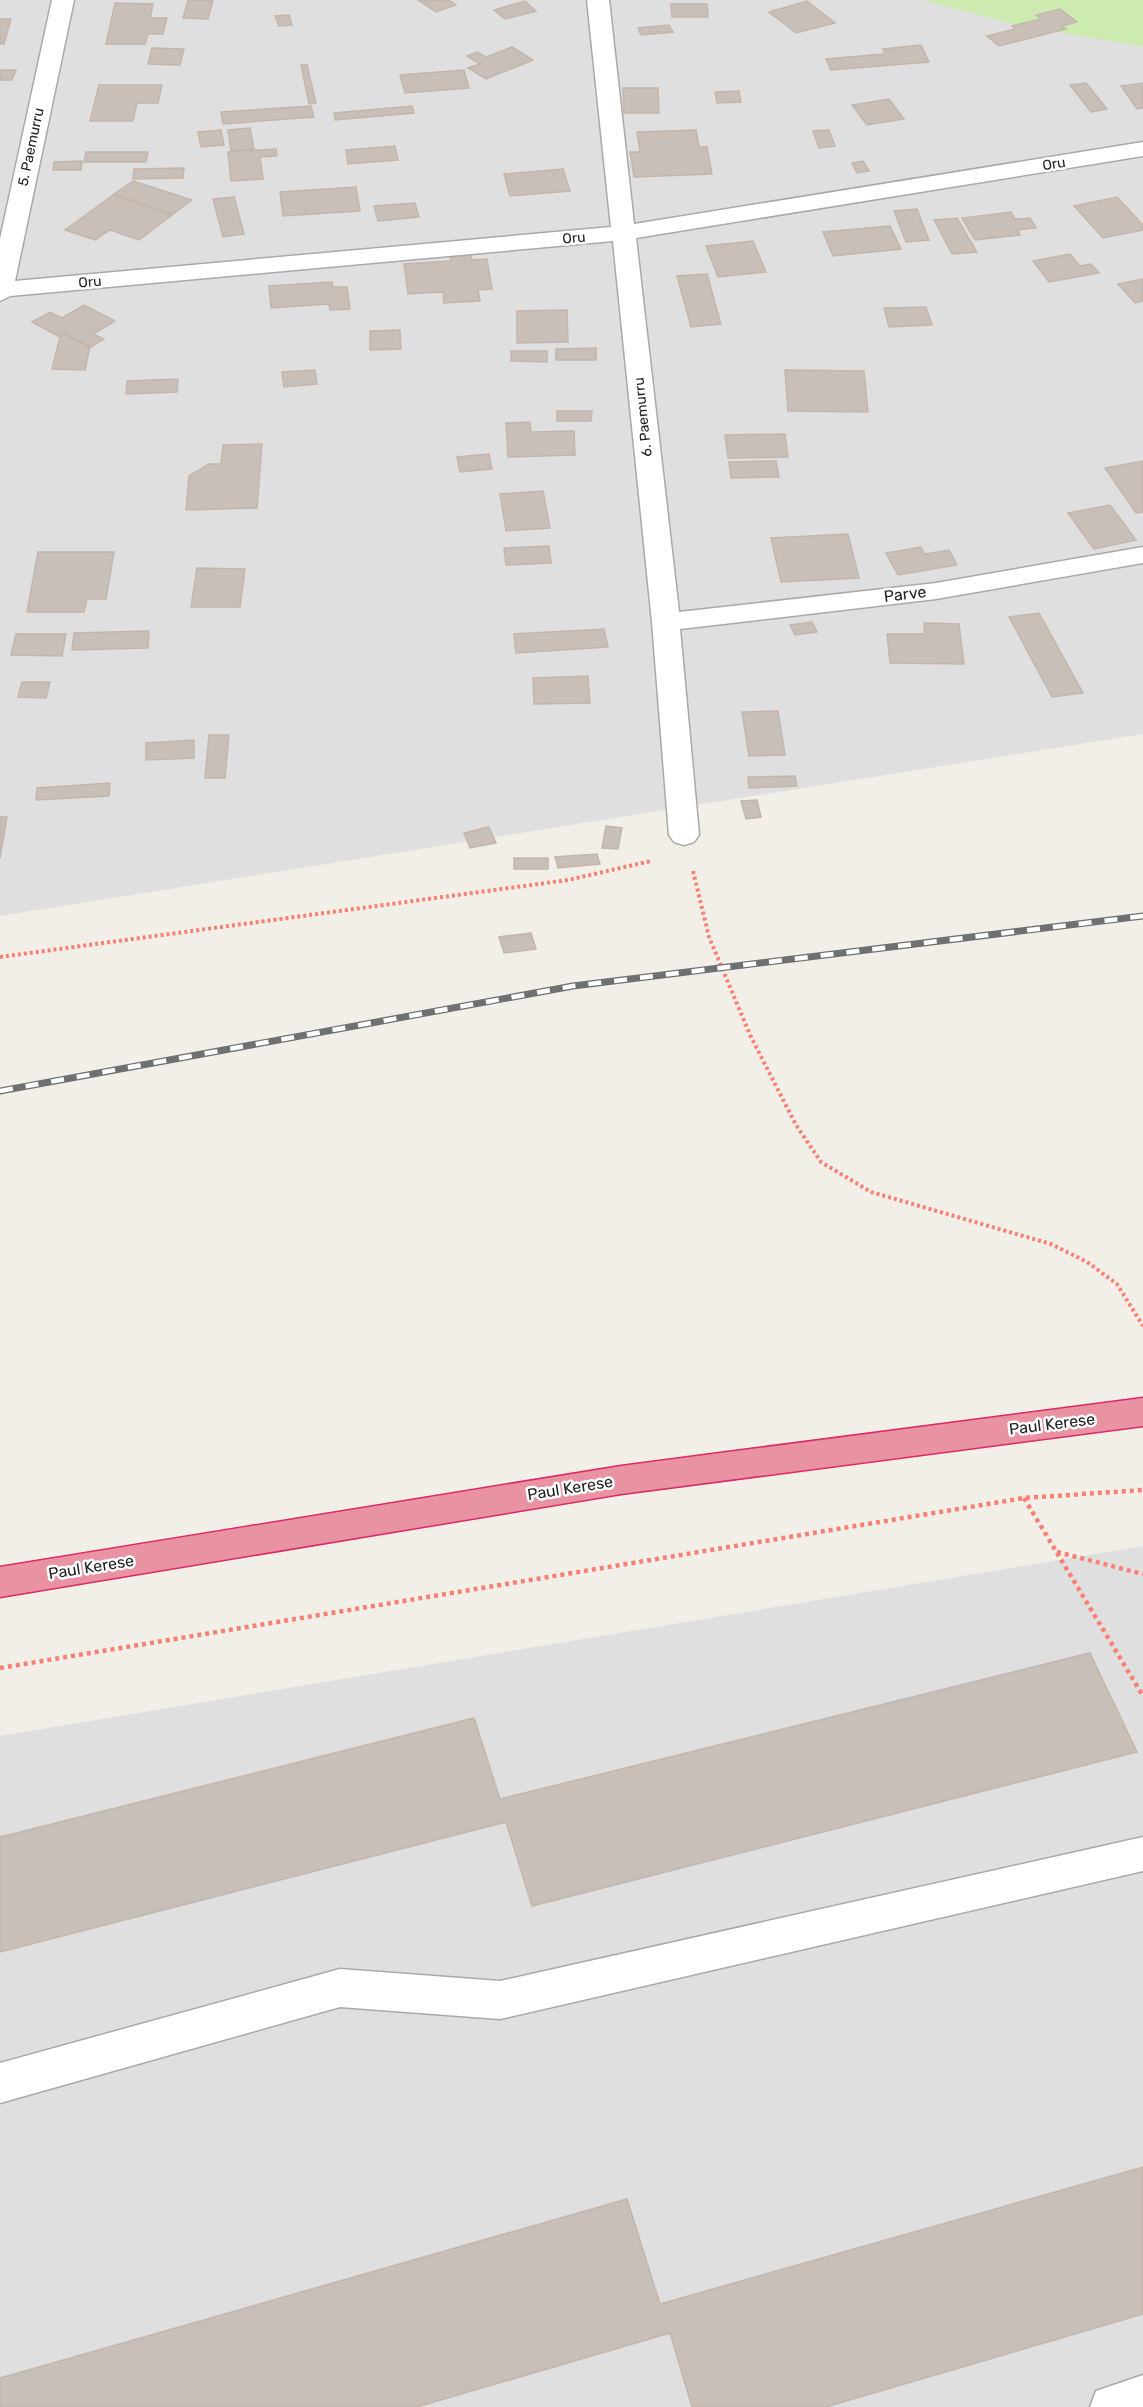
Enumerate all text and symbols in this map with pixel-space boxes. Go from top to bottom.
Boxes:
street label: 5. Paemurru [14,106,48,188]
street label: Oru [1041,154,1067,174]
street label: Oru [562,229,586,247]
street label: Oru [78,273,102,291]
street label: 6. Paemurru [630,376,656,458]
street label: Parve [883,582,927,606]
street label: Paul Kerese [1008,1409,1096,1439]
street label: Paul Kerese [526,1472,614,1504]
street label: Paul Kerese [47,1551,135,1583]

